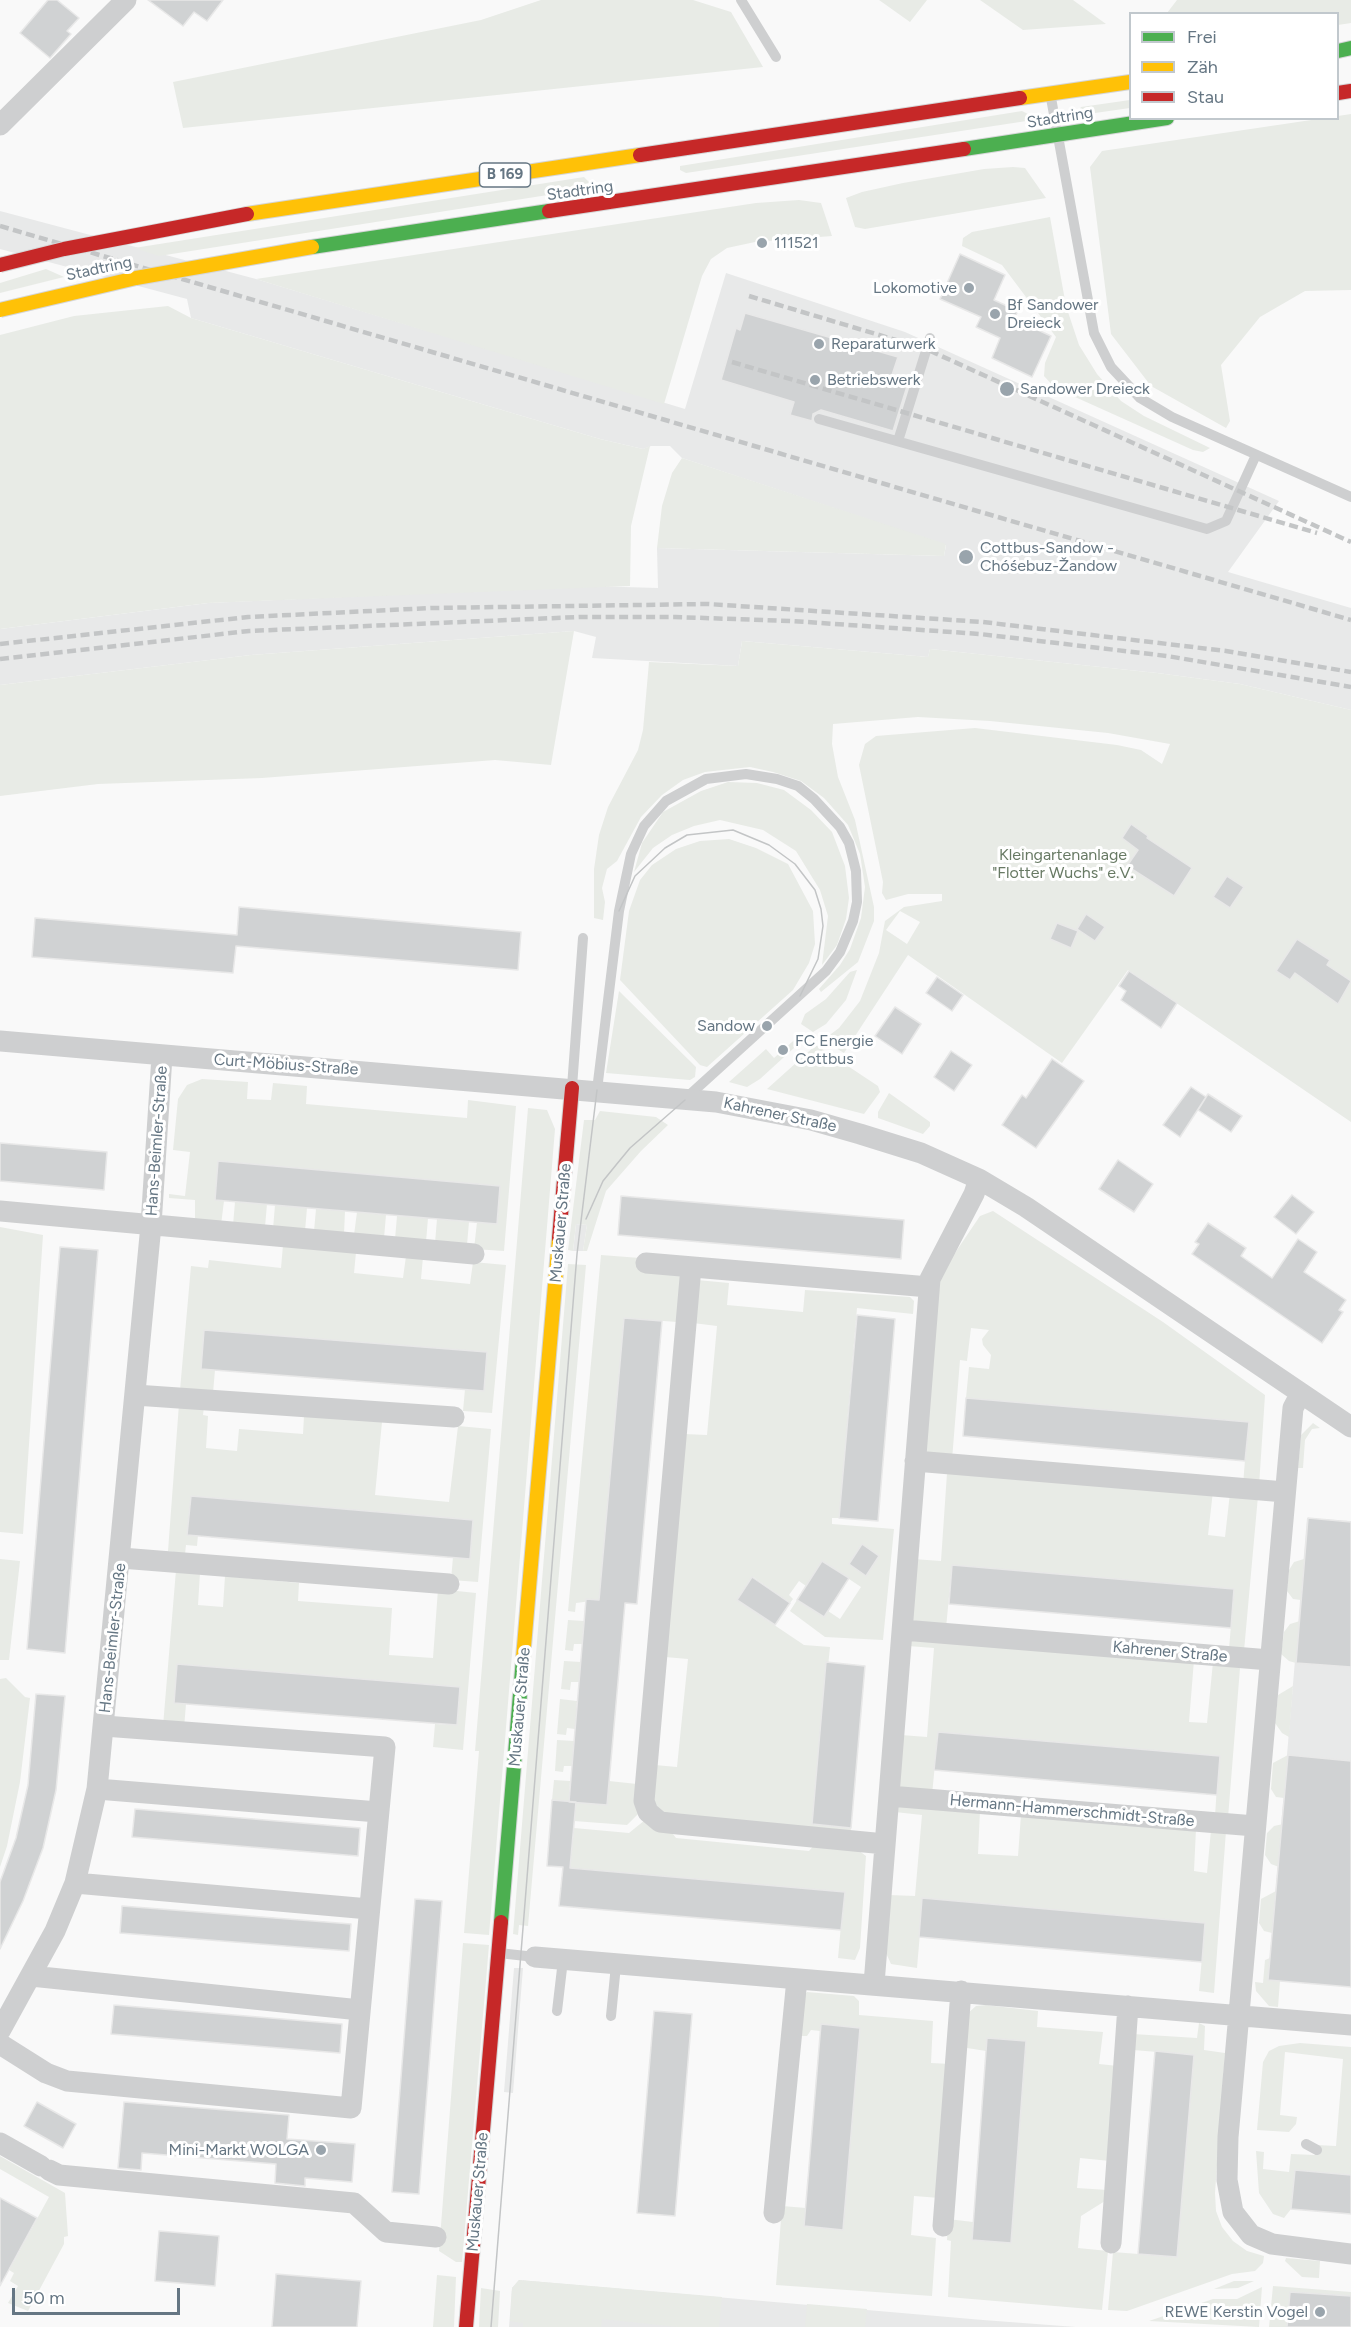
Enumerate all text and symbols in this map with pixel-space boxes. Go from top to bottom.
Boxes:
legend [1129,12,1339,120]
text: Frei [1187,26,1217,48]
text: Zäh [1187,56,1218,78]
text: Stau [1187,86,1224,108]
street label: Stadtring [1025,103,1095,133]
road number: B 169 [480,163,530,187]
street label: Stadtring [546,177,614,205]
place label: 111521 [774,233,819,253]
marker: 111521 [755,236,769,250]
street label: Stadtring [64,253,134,285]
place label: Lokomotive [873,278,957,298]
marker: Lokomotive [962,281,976,295]
place label: Bf Sandower Dreieck [1007,295,1098,333]
marker: Bf Sandower Dreieck [988,307,1002,321]
place label: Reparaturwerk [831,334,936,354]
marker: Reparaturwerk [812,337,826,351]
place label: Betriebswerk [827,370,921,390]
marker: Betriebswerk [808,373,822,387]
place label: Sandower Dreieck [1020,379,1150,399]
marker: Sandower Dreieck [998,380,1016,398]
place label: Cottbus-Sandow - Chóśebuz-Žandow [980,538,1117,576]
marker: Cottbus-Sandow - Chóśebuz-Žandow [957,548,975,566]
park label: Kleingartenanlage "Flotter Wuchs" e.V. [992,845,1134,883]
place label: Sandow [697,1016,755,1036]
marker: Sandow [760,1019,774,1033]
place label: FC Energie Cottbus [795,1031,874,1069]
marker: FC Energie Cottbus [776,1043,790,1057]
street label: Curt-Möbius-Straße [213,1050,359,1080]
street label: Hans-Beimler-Straße [142,1065,172,1217]
street label: Kahrener Straße [722,1094,838,1136]
street label: Muskauer Straße [546,1162,576,1284]
street label: Hans-Beimler-Straße [96,1562,130,1714]
street label: Kahrener Straße [1112,1637,1228,1667]
street label: Muskauer Straße [505,1646,535,1768]
street label: Hermann-Hammerschmidt-Straße [949,1791,1195,1831]
street label: Muskauer Straße [463,2131,493,2253]
place label: Mini-Markt WOLGA [169,2140,309,2160]
marker: Mini-Markt WOLGA [314,2143,328,2157]
scale bar [15,2276,183,2314]
text: 50 m [23,2287,65,2309]
place label: REWE Kerstin Vogel [1164,2302,1308,2322]
marker: REWE Kerstin Vogel [1313,2305,1327,2319]

